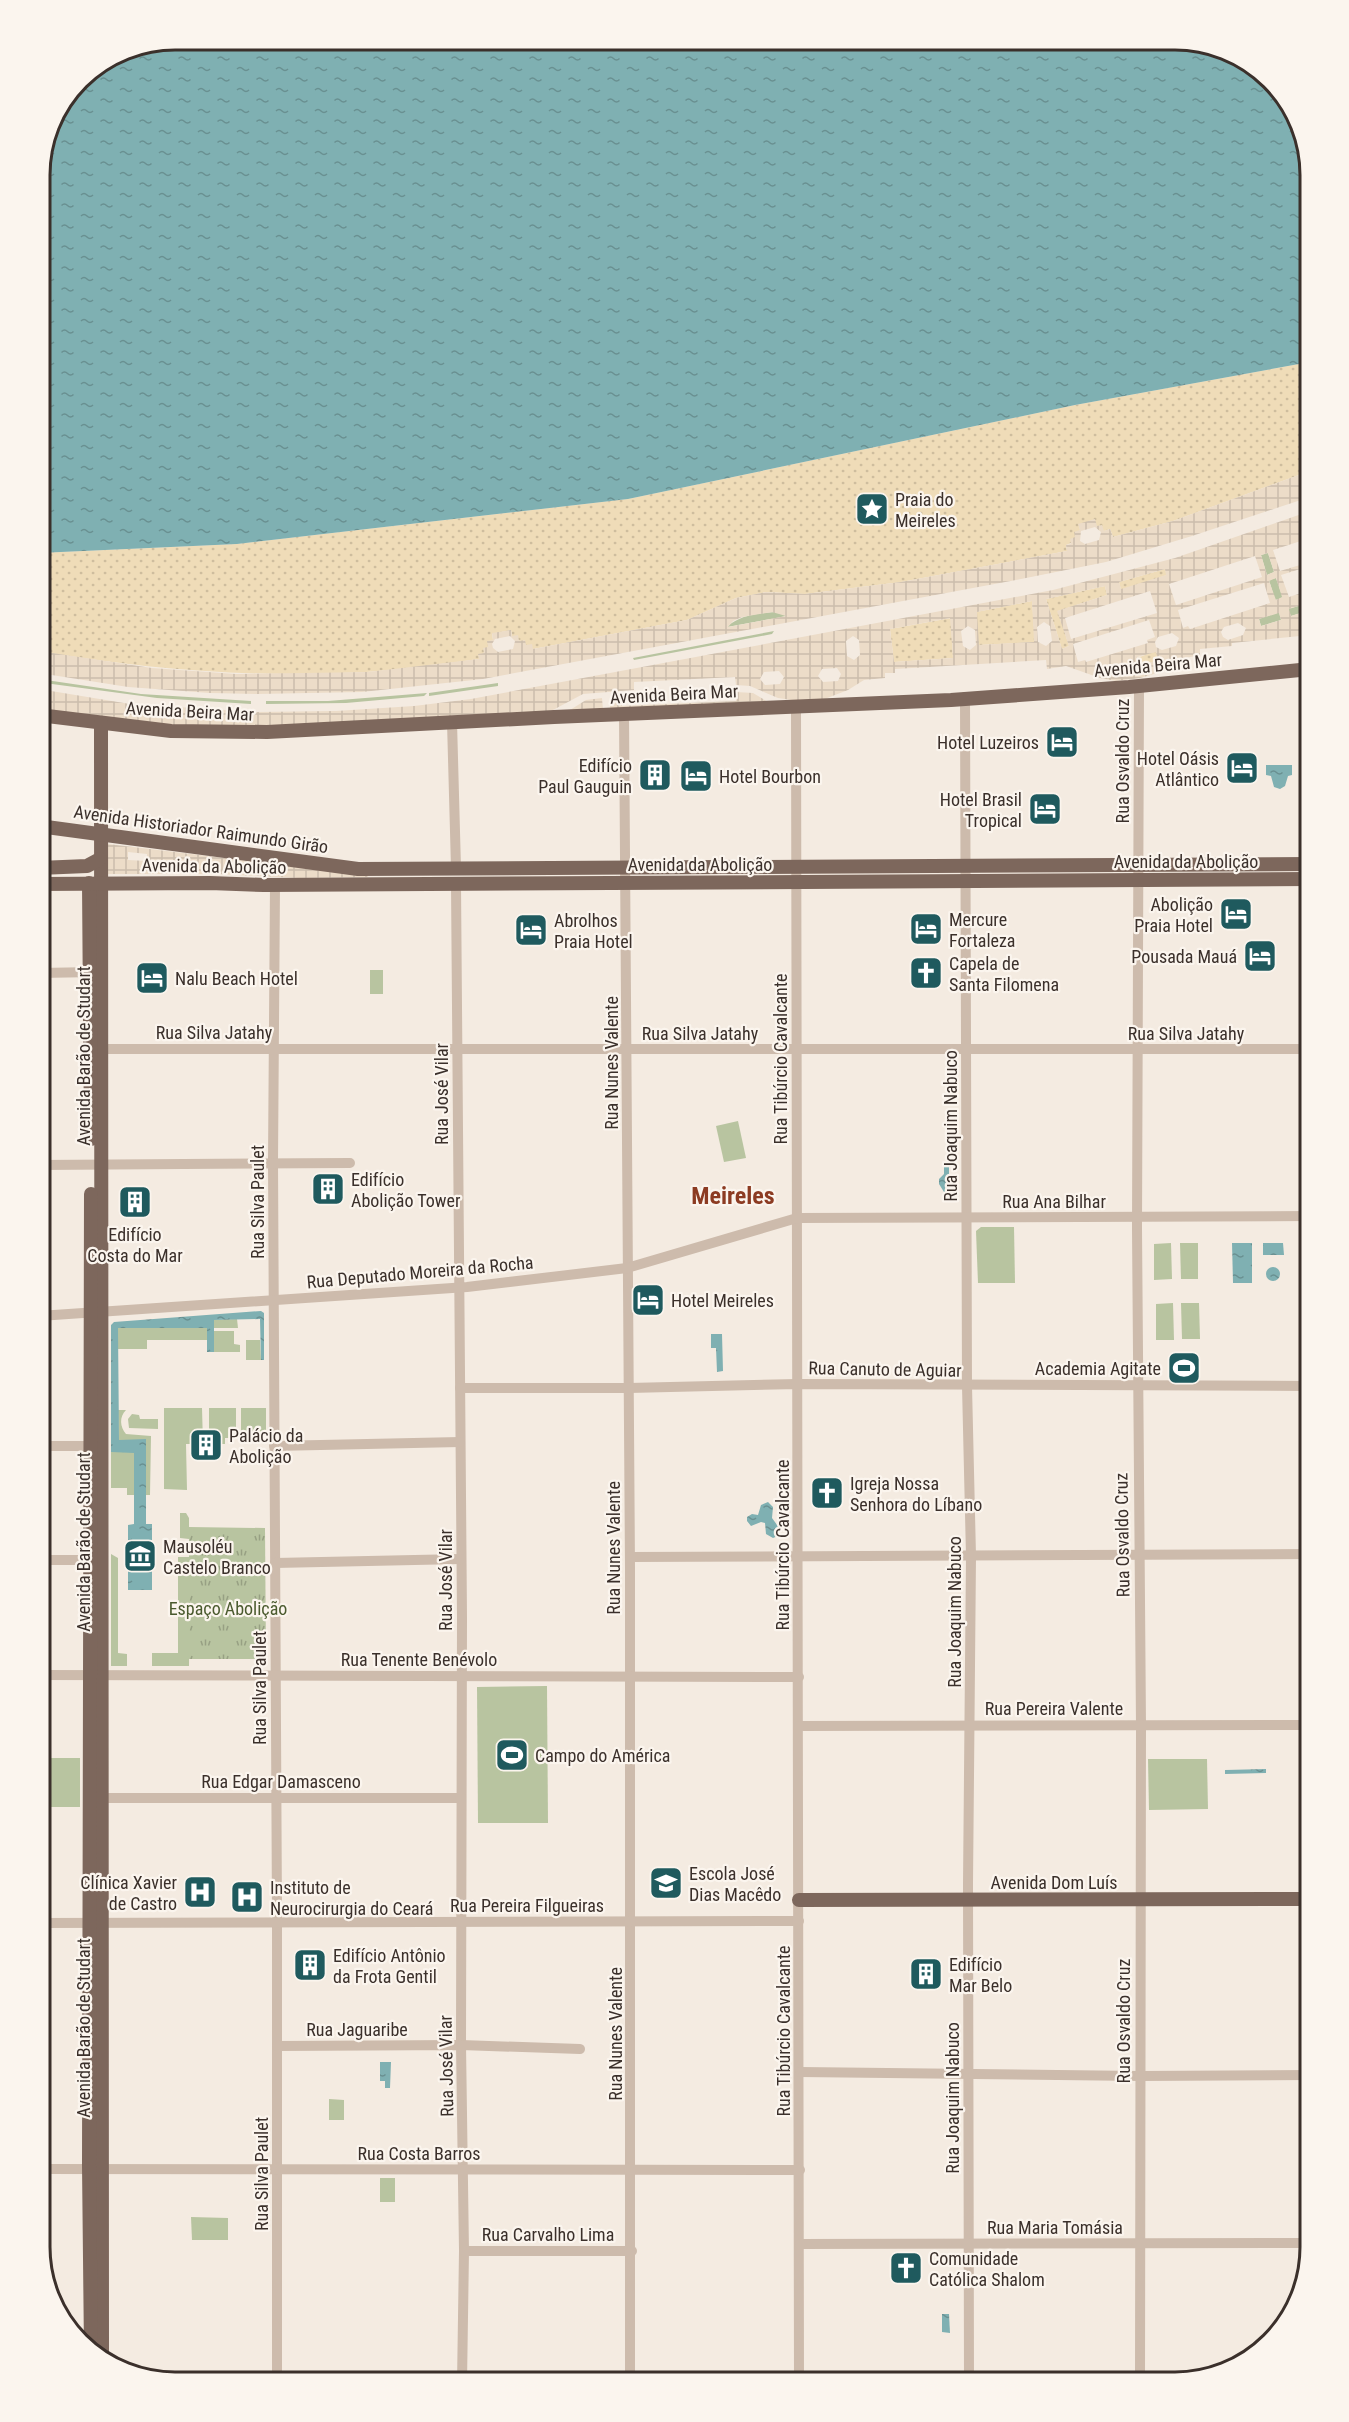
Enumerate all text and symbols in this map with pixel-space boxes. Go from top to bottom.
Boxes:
place label: Praia do Meireles [895,489,956,531]
place icon: Praia do Meireles [854,491,890,527]
street label: Avenida Beira Mar [1093,649,1223,681]
street label: Avenida Beira Mar [609,680,739,708]
street label: Avenida Beira Mar [125,697,255,725]
street label: Rua Osvaldo Cruz [1112,699,1133,823]
hotel icon: Hotel Luzeiros [1044,724,1080,760]
place label: Hotel Luzeiros [937,732,1039,753]
place label: Hotel Oásis Atlântico [1137,748,1219,790]
hotel icon: Hotel Oásis Atlântico [1224,750,1260,786]
place label: Edifício Paul Gauguin [538,755,632,797]
building icon: Edifício Paul Gauguin [637,757,673,793]
hotel icon: Hotel Bourbon [678,758,714,794]
place label: Hotel Bourbon [719,766,821,787]
place label: Hotel Brasil Tropical [940,789,1022,831]
hotel icon: Hotel Brasil Tropical [1027,791,1063,827]
street label: Avenida Historiador Raimundo Girão [72,801,330,857]
street label: Avenida da Abolição [1114,851,1258,872]
street label: Avenida da Abolição [141,854,287,878]
street label: Avenida da Abolição [628,854,772,875]
place label: Abolição Praia Hotel [1134,894,1213,936]
hotel icon: Abolição Praia Hotel [1218,896,1254,932]
place label: Mercure Fortaleza [949,909,1015,951]
place label: Abrolhos Praia Hotel [554,910,633,952]
hotel icon: Mercure Fortaleza [908,911,944,947]
hotel icon: Abrolhos Praia Hotel [513,912,549,948]
hotel icon: Pousada Mauá [1242,938,1278,974]
place label: Pousada Mauá [1131,946,1237,967]
place label: Capela de Santa Filomena [949,953,1059,995]
church icon: Capela de Santa Filomena [908,955,944,991]
hotel icon: Nalu Beach Hotel [134,960,170,996]
street label: Avenida Barão de Studart [73,966,94,1146]
place label: Nalu Beach Hotel [175,968,298,989]
street label: Rua Tibúrcio Cavalcante [770,973,791,1145]
street label: Rua Nunes Valente [601,996,622,1130]
street label: Rua Silva Jatahy [156,1022,273,1043]
street label: Rua Silva Jatahy [642,1023,759,1044]
street label: Rua Silva Jatahy [1128,1023,1245,1044]
street label: Rua José Vilar [431,1042,452,1145]
street label: Rua Joaquim Nabuco [940,1050,961,1202]
street label: Rua Silva Paulet [247,1145,268,1259]
place label: Edifício Abolição Tower [351,1169,461,1211]
building icon: Edifício Abolição Tower [310,1171,346,1207]
district label: Meireles [691,1182,775,1210]
building icon: Edifício Costa do Mar [117,1184,153,1220]
street label: Rua Ana Bilhar [1002,1191,1106,1212]
place label: Edifício Costa do Mar [87,1224,183,1266]
street label: Rua Deputado Moreira da Rocha [306,1252,534,1292]
hotel icon: Hotel Meireles [630,1282,666,1318]
place label: Hotel Meireles [671,1290,774,1311]
sports icon: Academia Agitate [1166,1350,1202,1386]
street label: Rua Canuto de Aguiar [808,1357,962,1381]
place label: Academia Agitate [1035,1358,1161,1379]
place label: Palácio da Abolição [229,1425,303,1467]
building icon: Palácio da Abolição [188,1427,224,1463]
street label: Avenida Barão de Studart [73,1452,94,1632]
street label: Rua Tibúrcio Cavalcante [772,1459,793,1631]
street label: Rua Osvaldo Cruz [1110,1472,1134,1598]
place label: Igreja Nossa Senhora do Líbano [850,1473,982,1515]
church icon: Igreja Nossa Senhora do Líbano [809,1475,845,1511]
street label: Rua Nunes Valente [603,1481,624,1615]
street label: Rua José Vilar [435,1528,456,1631]
place label: Mausoléu Castelo Branco [163,1536,271,1578]
street label: Rua Joaquim Nabuco [944,1536,965,1688]
museum icon: Mausoléu Castelo Branco [122,1538,158,1574]
park label: Espaço Abolição [169,1598,287,1619]
street label: Rua Silva Paulet [249,1631,270,1745]
street label: Rua Tenente Benévolo [341,1649,497,1670]
street label: Rua Pereira Valente [985,1698,1123,1719]
sports icon: Campo do América [494,1737,530,1773]
place label: Campo do América [535,1745,670,1766]
street label: Rua Edgar Damasceno [201,1771,361,1792]
place label: Escola José Dias Macêdo [689,1863,781,1905]
school or university icon: Escola José Dias Macêdo [648,1865,684,1901]
place label: Clínica Xavier de Castro [80,1872,178,1914]
street label: Avenida Dom Luís [991,1872,1117,1893]
hospital icon: Clínica Xavier de Castro [182,1874,218,1910]
place label: Instituto de Neurocirurgia do Ceará [270,1877,433,1919]
hospital icon: Instituto de Neurocirurgia do Ceará [229,1879,265,1915]
street label: Rua Pereira Filgueiras [450,1895,604,1916]
street label: Avenida Barão de Studart [73,1938,94,2118]
place label: Edifício Antônio da Frota Gentil [333,1945,446,1987]
street label: Rua Tibúrcio Cavalcante [773,1945,794,2117]
building icon: Edifício Antônio da Frota Gentil [292,1947,328,1983]
place label: Edifício Mar Belo [949,1954,1012,1996]
building icon: Edifício Mar Belo [908,1956,944,1992]
street label: Rua Osvaldo Cruz [1113,1959,1134,2083]
street label: Rua Nunes Valente [605,1967,626,2101]
street label: Rua José Vilar [435,2014,457,2117]
street label: Rua Jaguaribe [306,2019,408,2040]
street label: Rua Joaquim Nabuco [942,2022,963,2174]
street label: Rua Silva Paulet [251,2117,272,2231]
street label: Rua Costa Barros [357,2143,481,2164]
street label: Rua Maria Tomásia [987,2217,1123,2238]
street label: Rua Carvalho Lima [482,2224,614,2245]
place label: Comunidade Católica Shalom [929,2248,1045,2290]
church icon: Comunidade Católica Shalom [888,2250,924,2286]

